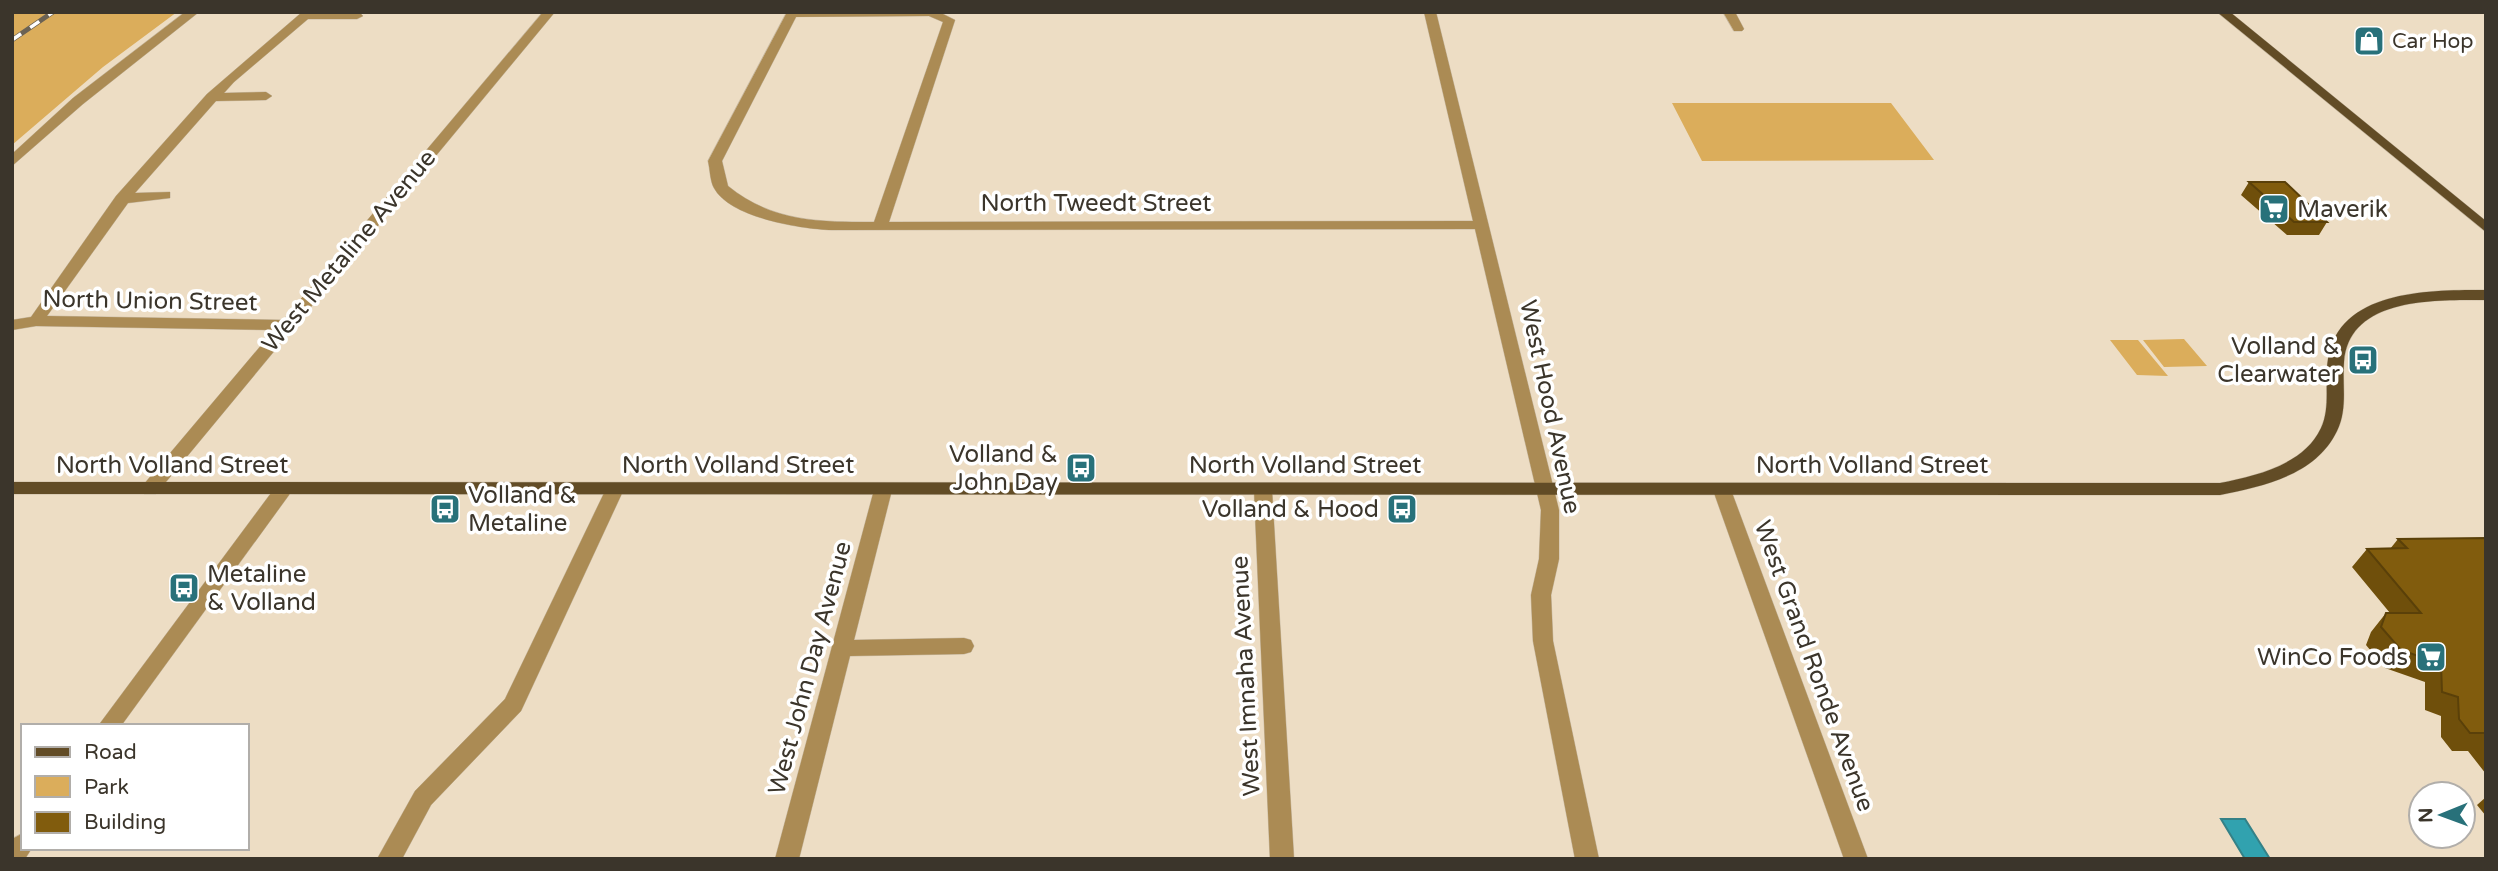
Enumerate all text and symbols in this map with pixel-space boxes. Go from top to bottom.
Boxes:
shop icon: Car Hop [2352,24,2386,58]
place label: Car Hop [2392,29,2473,54]
street label: West Metaline Avenue [256,144,442,358]
street label: North Tweedt Street [981,189,1211,218]
supermarket icon: Maverik [2257,192,2291,226]
place label: Maverik [2297,195,2388,224]
street label: North Union Street [42,285,258,317]
street label: West Hood Avenue [1513,297,1587,517]
place label: Volland & Clearwater [2217,332,2341,389]
bus stop icon: Volland & Clearwater [2346,343,2380,377]
place label: Volland & John Day [949,440,1058,497]
street label: North Volland Street [56,451,288,480]
street label: North Volland Street [622,451,854,480]
bus stop icon: Volland & John Day [1064,451,1098,485]
street label: North Volland Street [1189,451,1421,480]
street label: North Volland Street [1756,451,1988,480]
place label: Volland & Metaline [468,481,577,538]
bus stop icon: Volland & Metaline [428,492,462,526]
bus stop icon: Volland & Hood [1385,492,1419,526]
place label: Volland & Hood [1202,495,1379,524]
street label: West Grand Ronde Avenue [1748,517,1880,815]
street label: West John Day Avenue [762,538,858,798]
street label: West Imnaha Avenue [1225,555,1267,797]
place label: Metaline & Volland [207,560,316,617]
bus stop icon: Metaline & Volland [167,571,201,605]
supermarket icon: WinCo Foods [2414,640,2448,674]
place label: WinCo Foods [2257,643,2408,672]
legend [21,724,248,850]
text: Road [84,740,137,765]
text: Park [84,775,129,800]
north arrow [2407,780,2477,850]
text: N [2415,807,2437,823]
text: Building [84,810,166,835]

